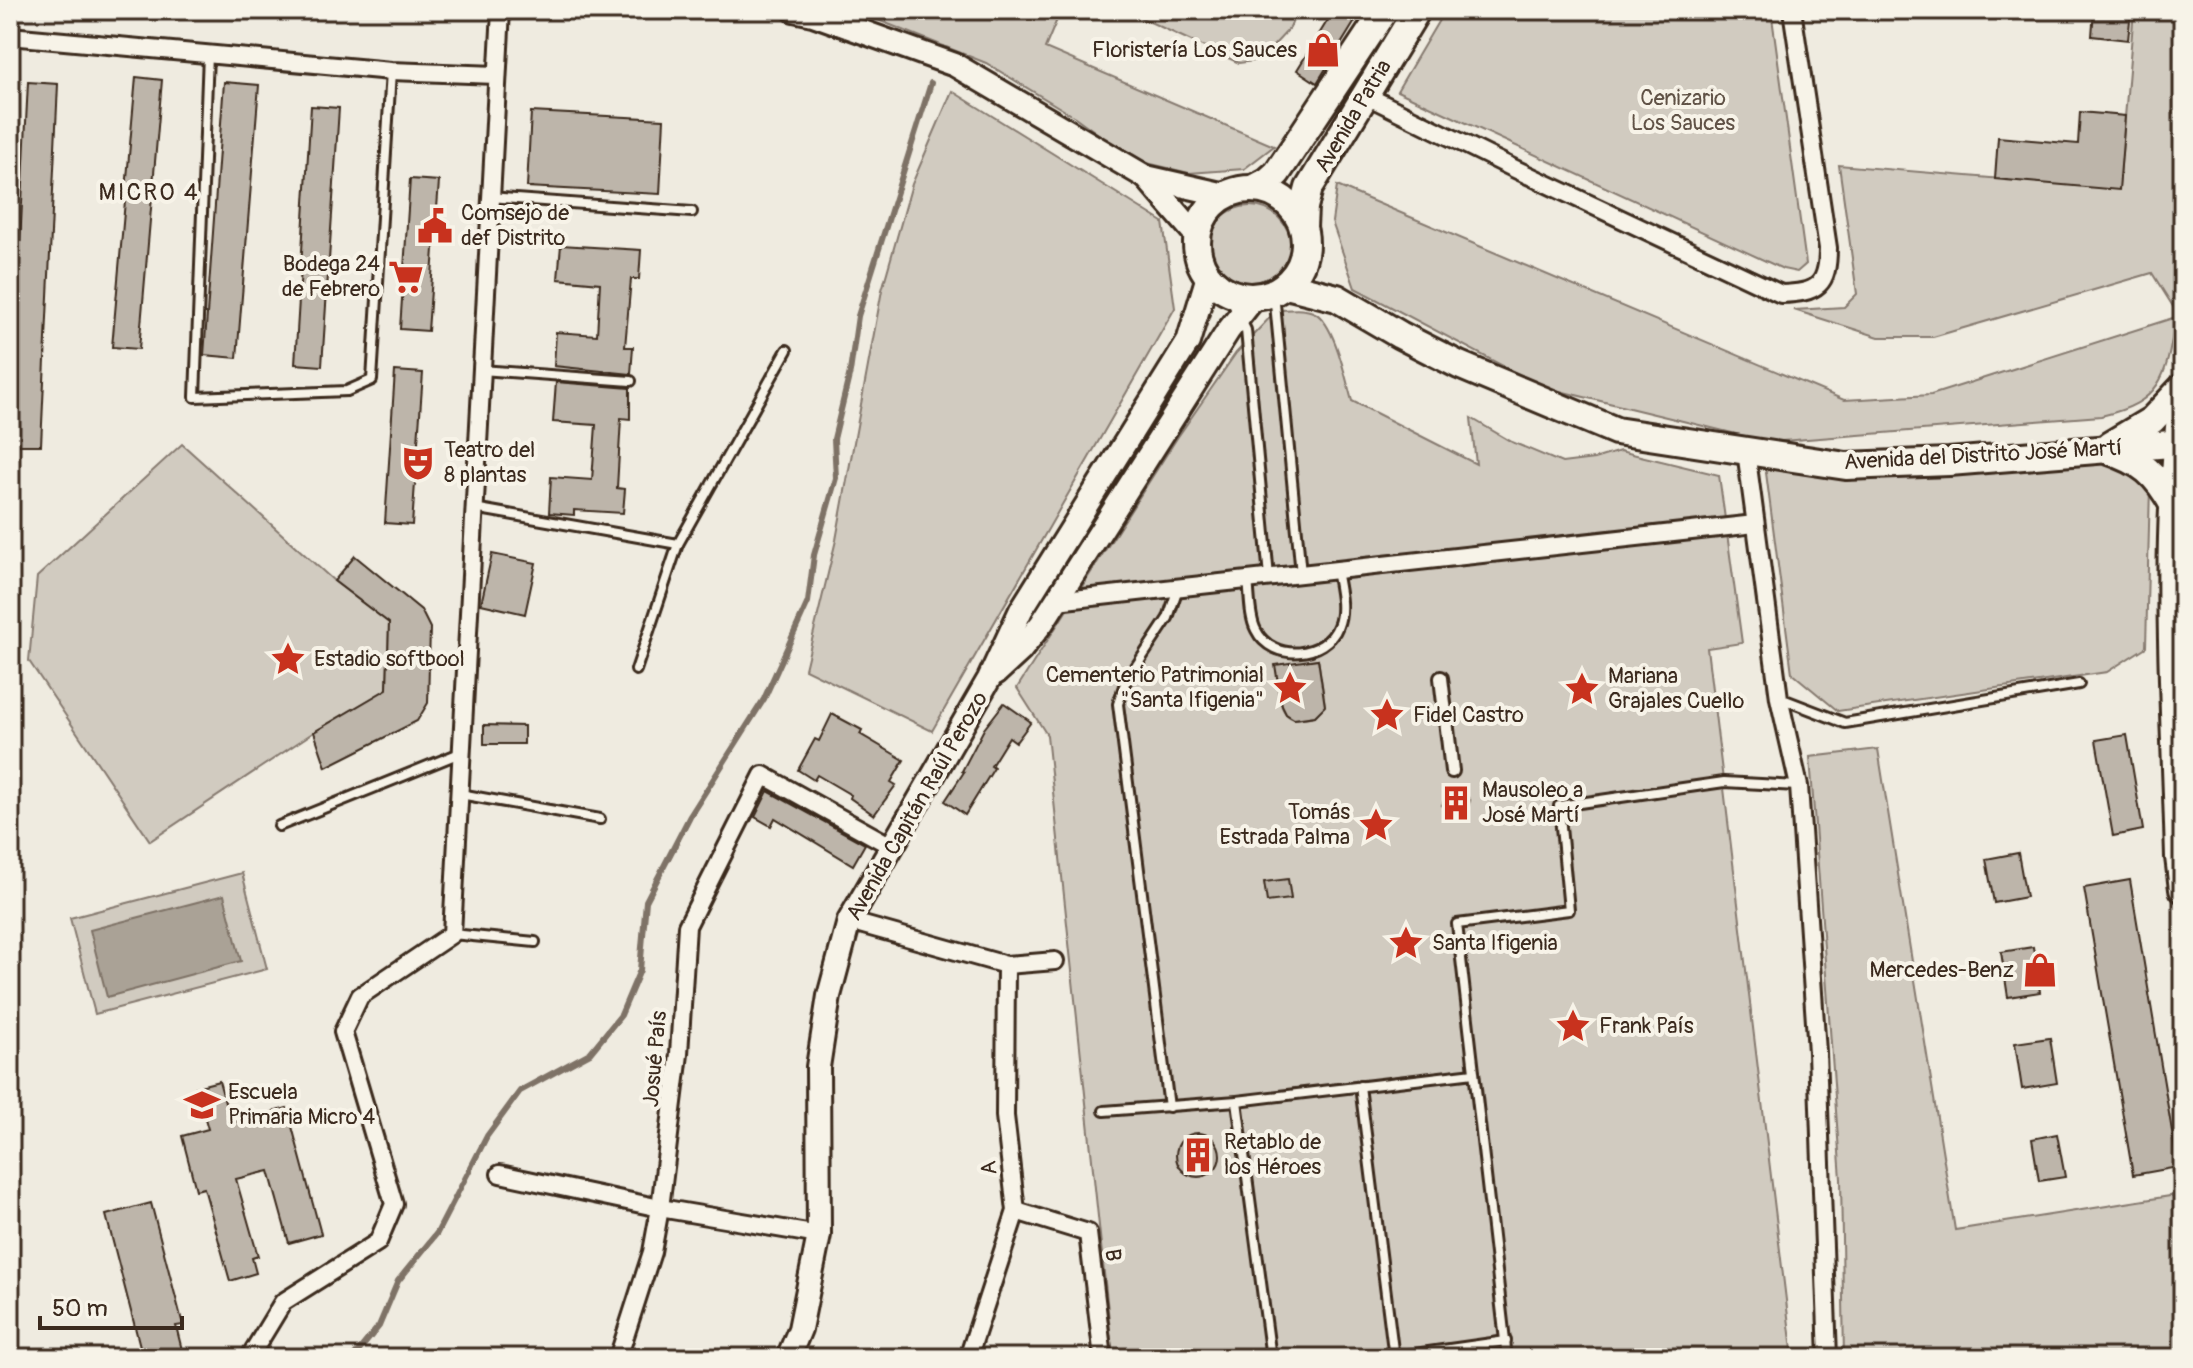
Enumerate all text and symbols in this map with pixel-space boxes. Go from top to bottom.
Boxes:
shop icon: Floristería Los Sauces [1304,31,1342,69]
place label: Floristería Los Sauces [1092,36,1297,64]
street label: Avenida Patria [1308,54,1398,178]
park label: Cenizario Los Sauces [1631,84,1735,137]
district label: MICRO 4 [98,178,200,207]
place label: Comsejo de def Distrito [461,199,569,252]
public building icon: Comsejo de def Distrito [416,207,454,245]
place label: Bodega 24 de Febrero [282,250,380,303]
supermarket icon: Bodega 24 de Febrero [387,258,425,296]
street label: Avenida del Distrito José Martí [1843,434,2123,476]
place label: Teatro del 8 plantas [444,436,535,489]
theatre icon: Teatro del 8 plantas [399,444,437,482]
place icon: Estadio softbool [269,640,307,678]
place label: Estadio softbool [314,645,465,673]
place label: Cementerio Patrimonial "Santa Ifigenia" [1046,661,1264,714]
place label: Mariana Grajales Cuello [1608,662,1745,715]
place icon: Cementerio Patrimonial "Santa Ifigenia" [1271,669,1309,707]
place icon: Mariana Grajales Cuello [1563,670,1601,708]
street label: Avenida Capitán Raúl Perozo [840,686,994,925]
place icon: Fidel Castro [1368,696,1406,734]
place label: Fidel Castro [1413,701,1524,729]
place label: Mausoleo a José Martí [1482,776,1583,829]
building icon: Mausoleo a José Martí [1437,784,1475,822]
place label: Tomás Estrada Palma [1219,798,1350,851]
place icon: Tomás Estrada Palma [1357,806,1395,844]
place icon: Santa Ifigenia [1387,924,1425,962]
place label: Santa Ifigenia [1432,929,1558,957]
shop icon: Mercedes-Benz [2021,951,2059,989]
place label: Mercedes-Benz [1870,956,2014,984]
place icon: Frank País [1554,1007,1592,1045]
street label: Josué País [637,1009,673,1108]
place label: Frank País [1599,1012,1694,1040]
place label: Escuela Primaria Micro 4 [228,1078,375,1131]
school or university icon: Escuela Primaria Micro 4 [183,1086,221,1124]
place label: Retablo de los Héroes [1224,1128,1321,1181]
building icon: Retablo de los Héroes [1179,1136,1217,1174]
street label: A [974,1159,1004,1177]
street label: B [1098,1247,1128,1263]
scale bar [40,1280,182,1330]
text: 50 m [52,1294,108,1323]

